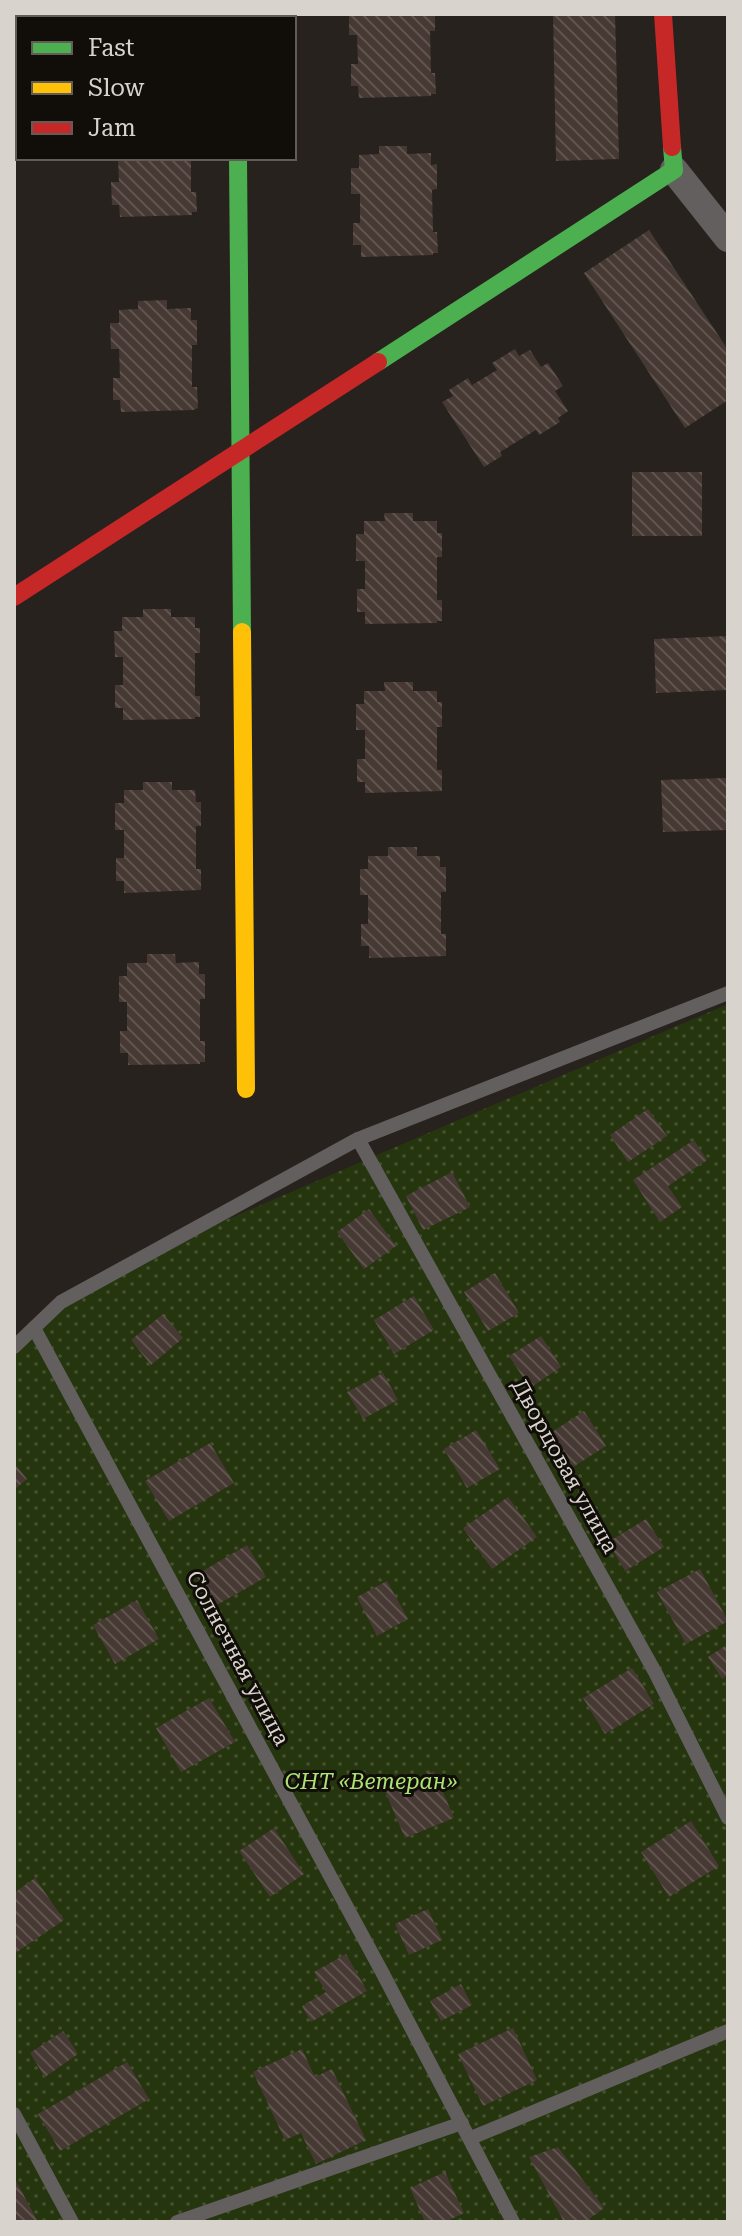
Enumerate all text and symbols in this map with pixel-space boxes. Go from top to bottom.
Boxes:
legend [16,16,296,160]
text: Fast [88,34,135,62]
text: Slow [88,74,145,102]
text: Jam [88,114,136,142]
street label: Дворцовая улица [507,1375,623,1558]
street label: Солнечная улица [181,1566,295,1750]
park label: СНТ «Ветеран» [285,1769,457,1794]

